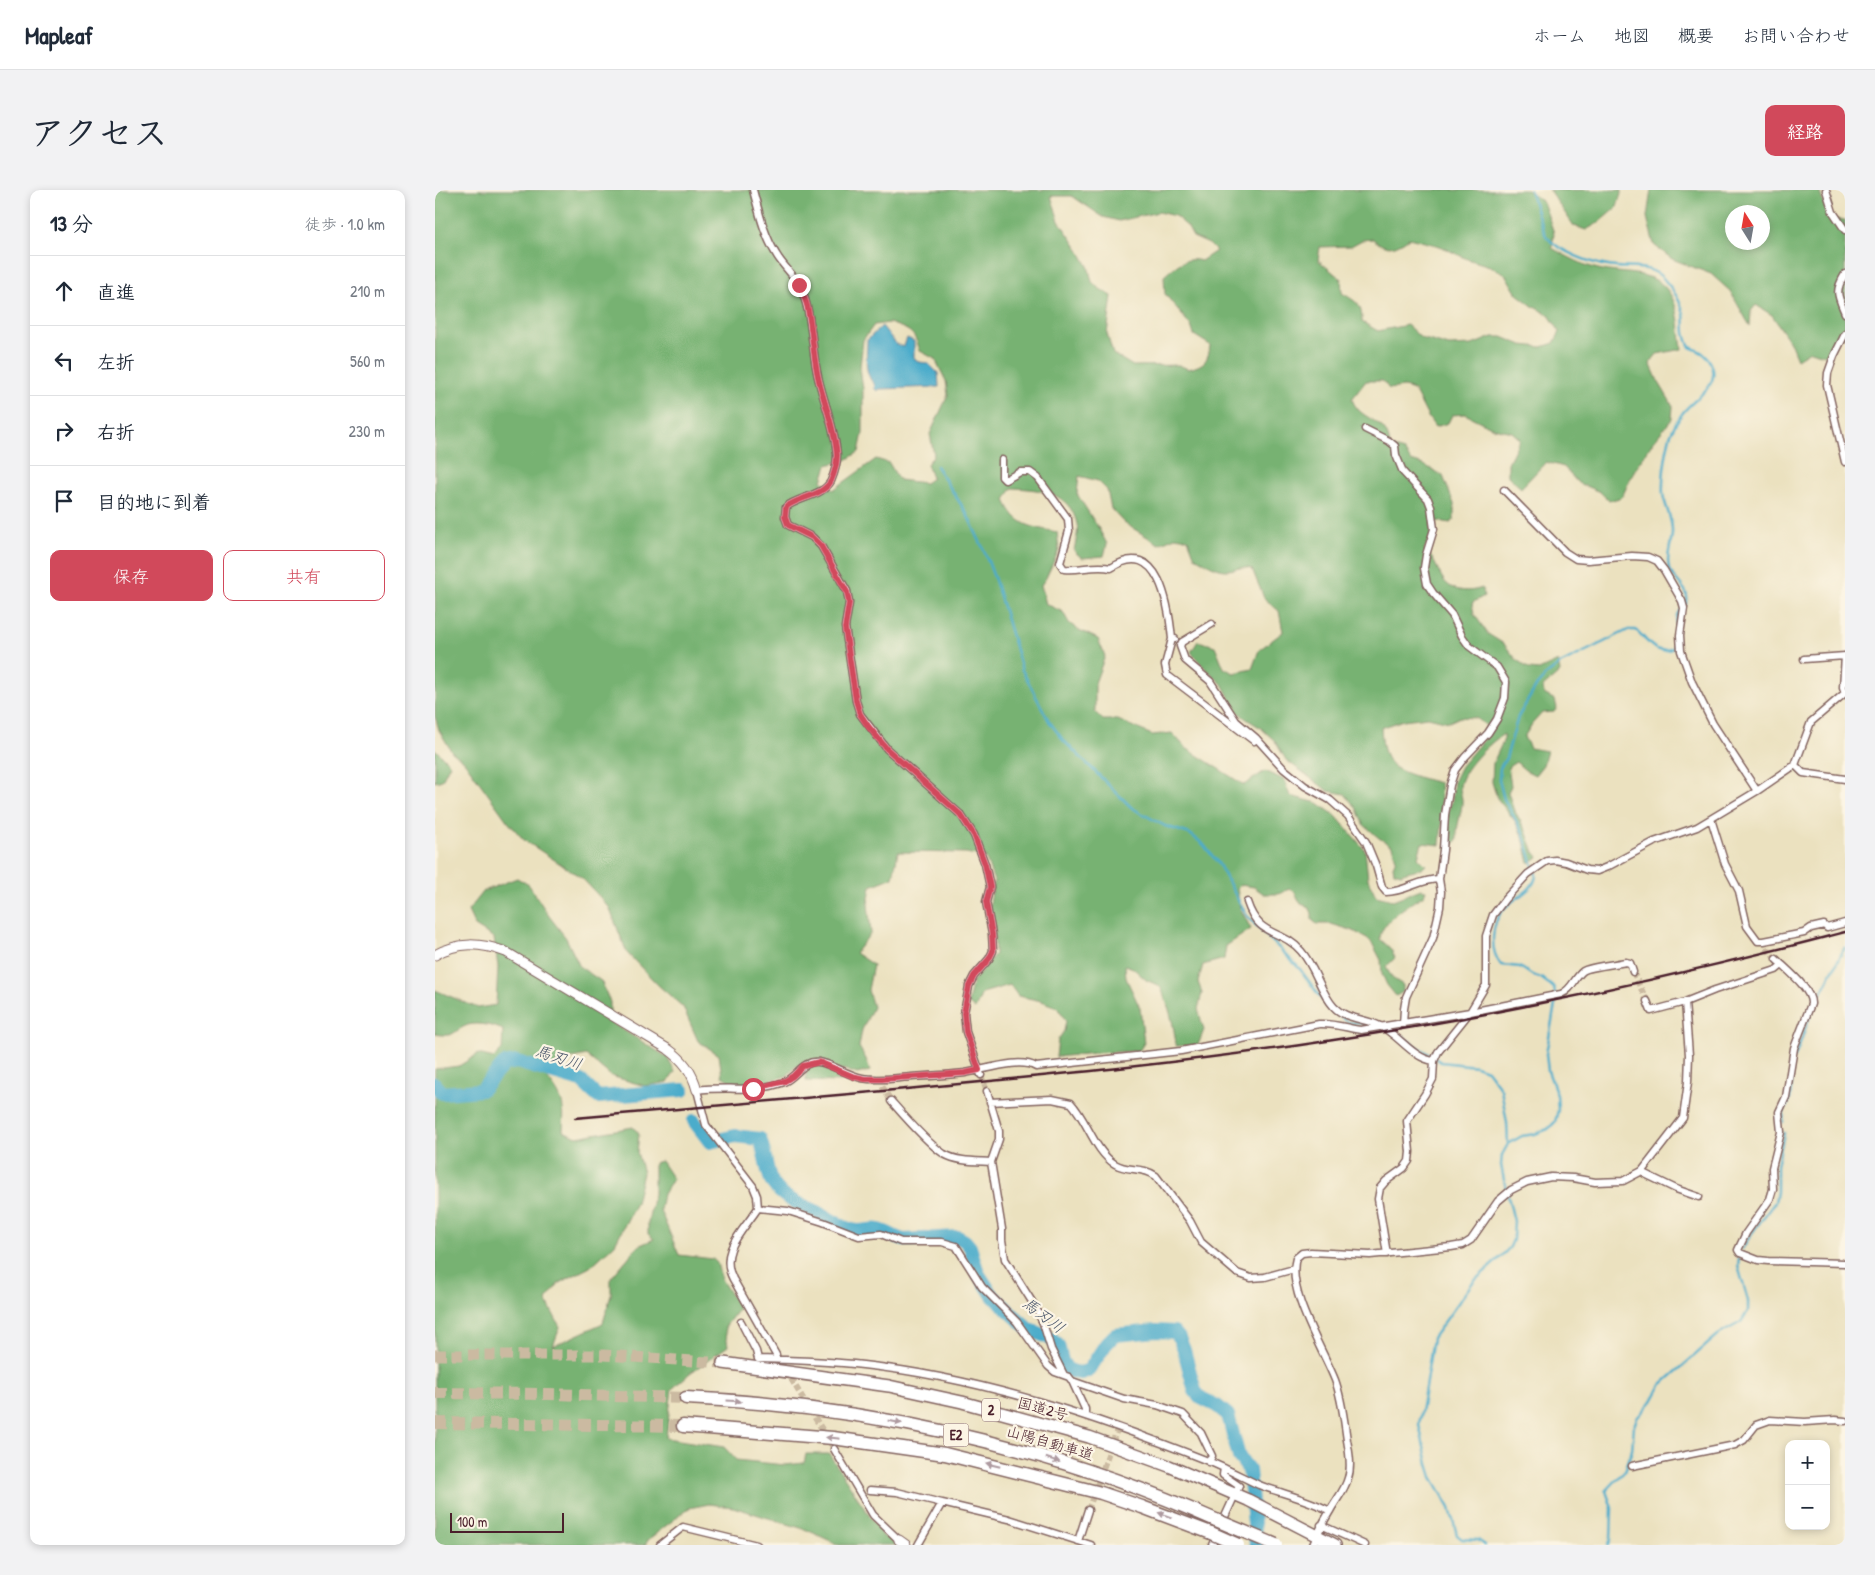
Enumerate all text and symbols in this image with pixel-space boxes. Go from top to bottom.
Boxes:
text: Mapleaf [25,19,93,51]
text: ホーム [1533,23,1586,48]
text: 地図 [1614,23,1650,48]
text: 概要 [1678,23,1714,48]
text: お問い合わせ [1742,23,1850,48]
button: 経路 [1765,105,1845,156]
text: アクセス [30,109,168,156]
north arrow [1725,205,1770,250]
text: 13 分 [50,209,93,238]
text: 徒歩 · 1.0 km [305,213,385,235]
route end [788,274,811,297]
icon: ahead [50,277,78,305]
text: 直進 [97,279,135,305]
text: 210 m [350,280,385,302]
icon: left [50,347,78,375]
text: 左折 [97,349,135,375]
text: 560 m [350,350,385,372]
icon: right [50,417,78,445]
text: 右折 [97,419,135,445]
text: 230 m [349,420,385,442]
icon: arrive [50,487,78,515]
text: 目的地に到着 [97,489,211,515]
button: 保存 [50,550,213,601]
button: 共有 [223,550,385,601]
water label: 馬刃川 [533,1039,585,1075]
route start [742,1078,765,1101]
water label: 馬刃川 [1018,1292,1070,1338]
street label: 国道2号 [1015,1392,1071,1425]
one-way arrow [727,1397,743,1405]
road number: 2 [982,1398,1000,1422]
one-way arrow [888,1419,904,1427]
street label: 山陽自動車道 [1004,1420,1096,1465]
road number: E2 [943,1424,969,1446]
one-way arrow [824,1434,840,1442]
map controls [1785,1440,1830,1530]
button: + [1785,1440,1830,1485]
one-way arrow [1046,1457,1061,1464]
one-way arrow [985,1461,1000,1469]
button: − [1785,1485,1830,1530]
scale bar [450,1510,564,1533]
one-way arrow [1158,1511,1173,1518]
text: 100 m [457,1512,487,1531]

